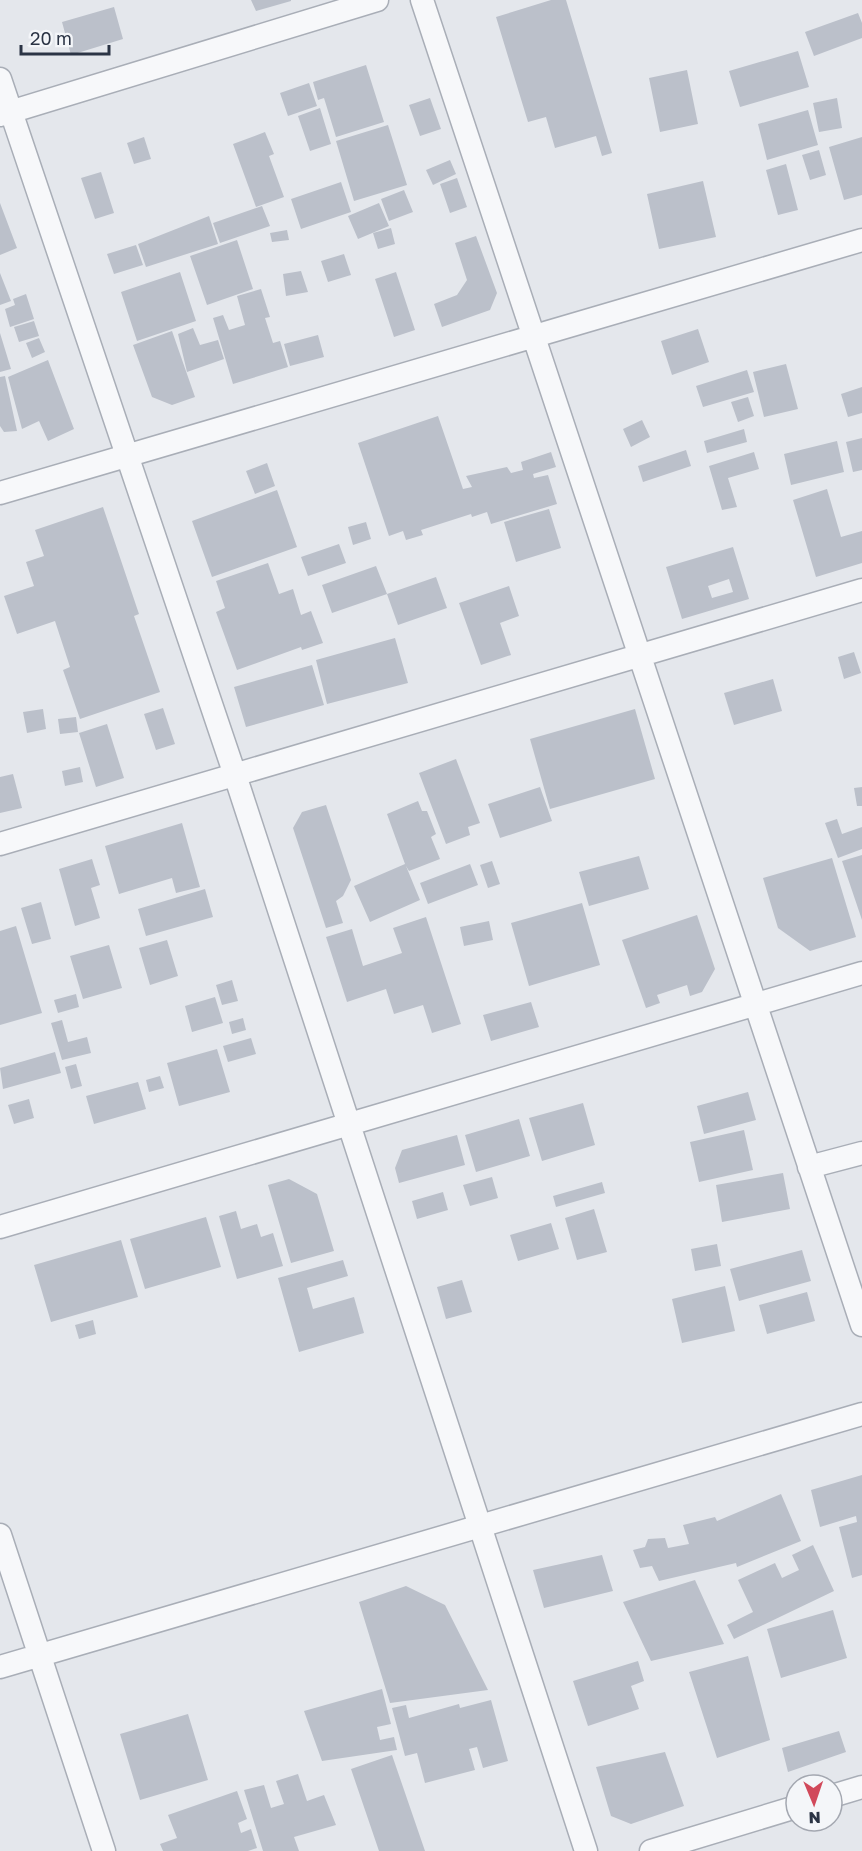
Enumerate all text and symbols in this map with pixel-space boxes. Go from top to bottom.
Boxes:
scale bar [21,18,110,56]
text: 20 m [30,27,72,49]
north arrow [784,1773,844,1833]
text: N [808,1808,821,1828]

